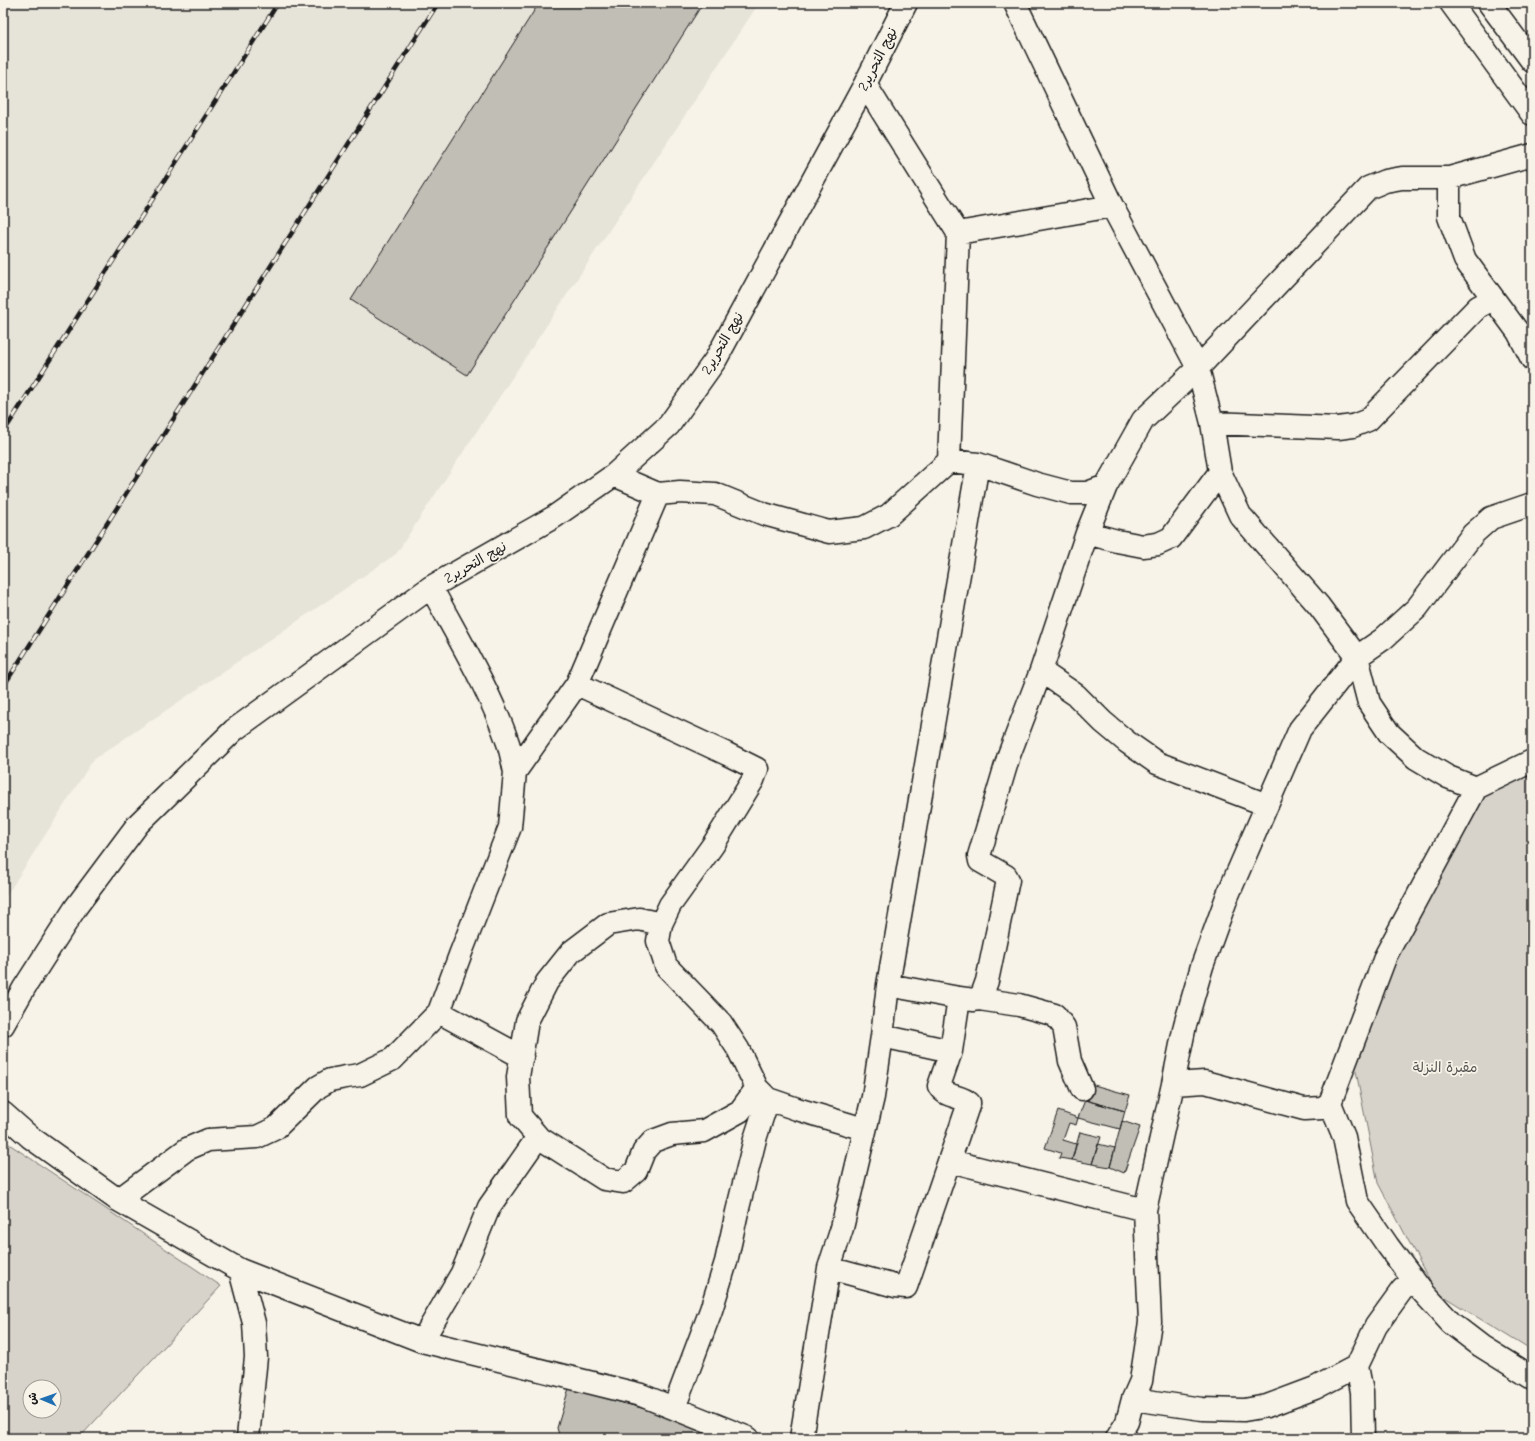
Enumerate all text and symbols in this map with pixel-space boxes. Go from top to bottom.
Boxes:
street label: نهج التحرير2 [854,25,902,94]
street label: نهج التحرير2 [698,309,748,378]
street label: نهج التحرير2 [441,538,510,588]
park label: مقبرة النزلة [1413,1059,1477,1076]
north arrow [22,1379,62,1419]
text: ش [26,1392,39,1405]

